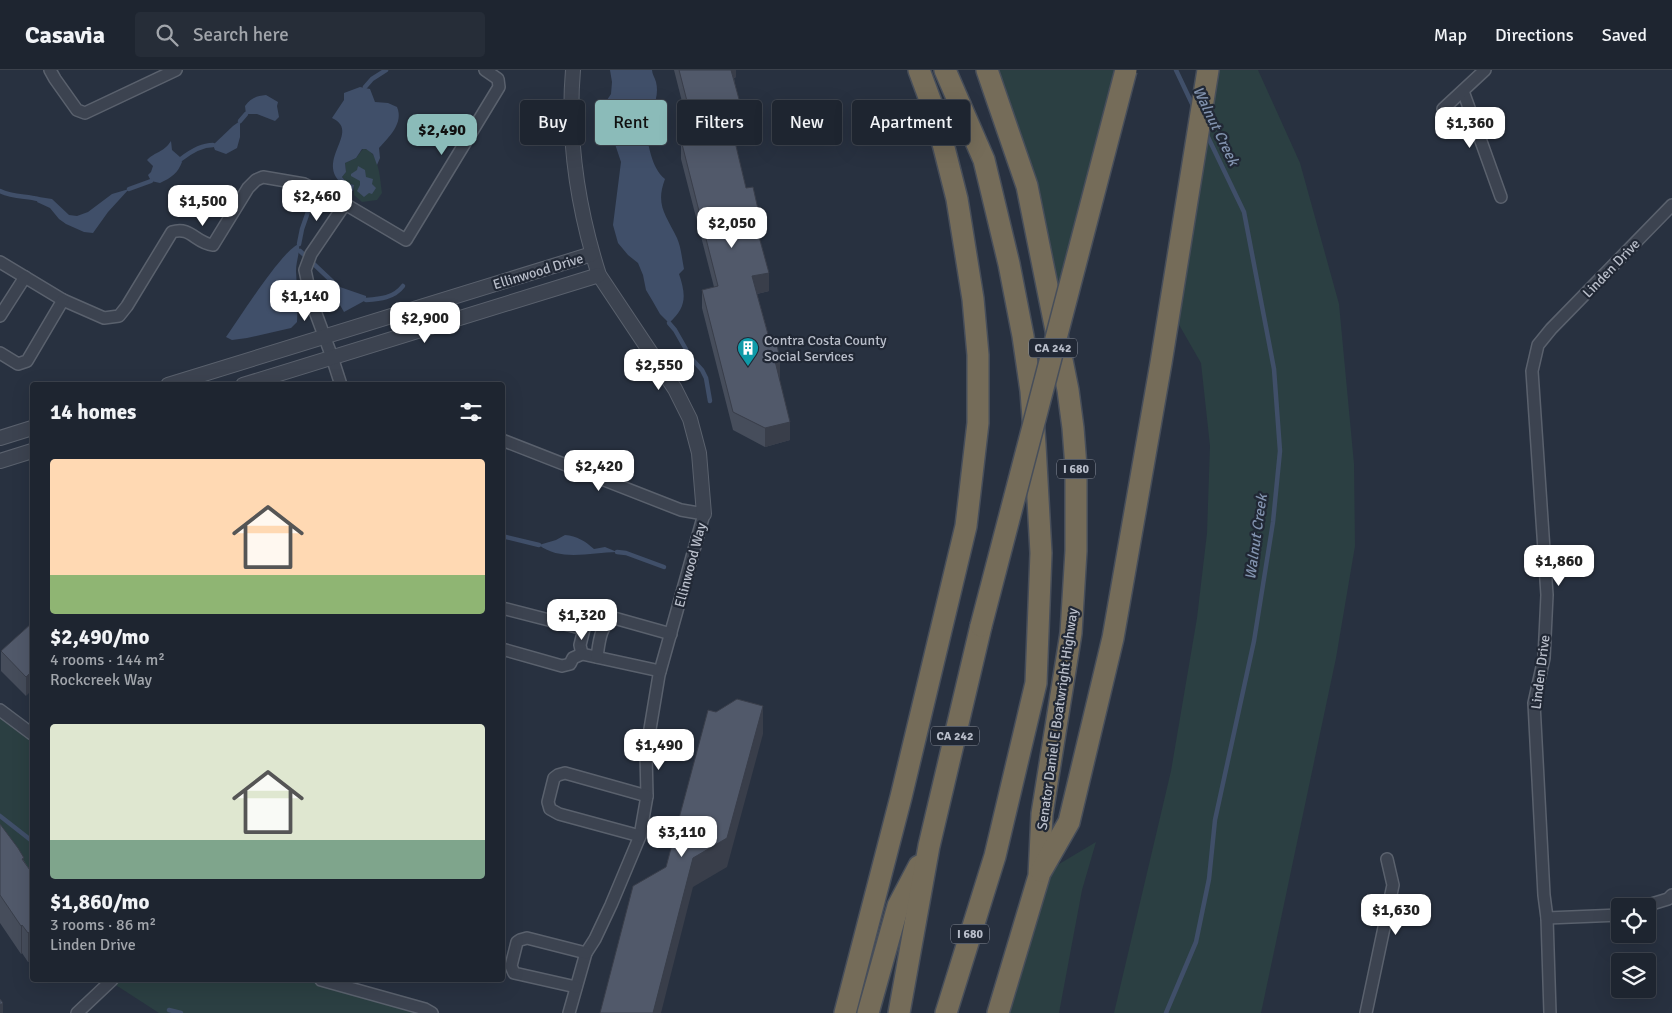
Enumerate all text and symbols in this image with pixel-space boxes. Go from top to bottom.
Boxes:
search box [135,12,485,57]
text: Casavia [25,20,105,50]
icon: search [153,21,181,49]
text: Search here [193,23,289,47]
text: Map [1434,24,1467,46]
text: Directions [1495,24,1574,46]
text: Saved [1602,24,1647,46]
water label: Walnut Creek [1189,83,1244,170]
chip: Buy [520,100,585,145]
chip: Rent [595,100,667,145]
chip: Filters [677,100,762,145]
chip: New [772,100,842,145]
chip: Apartment [852,100,970,145]
pin: $1,360 [1429,106,1511,149]
text: $1,360 [1446,113,1494,133]
pin: $2,490 [401,114,483,156]
text: $2,490 [418,120,466,140]
pin: $2,460 [276,180,358,222]
pin: $1,500 [162,184,244,227]
text: $2,460 [293,186,341,206]
text: $1,500 [179,191,227,211]
pin: $2,050 [691,206,773,249]
text: $2,050 [708,213,756,233]
street label: Linden Drive [1579,235,1644,301]
street label: Ellinwood Drive [491,250,585,293]
pin: $1,140 [264,280,346,322]
text: $1,140 [281,286,329,306]
pin: $2,900 [384,302,466,344]
text: $2,900 [401,308,449,328]
place label: Contra Costa County Social Services [764,332,887,365]
building icon: Contra Costa County Social Services [736,336,760,367]
road number: CA 242 [1029,338,1077,358]
pin: $2,550 [618,348,700,391]
text: $2,550 [635,355,683,375]
icon: filters [457,398,485,426]
text: 14 homes [50,399,136,425]
pin: $2,420 [558,450,640,492]
text: $2,420 [575,456,623,476]
road number: I 680 [1057,459,1095,478]
icon: home [223,492,313,582]
water label: Walnut Creek [1241,492,1271,581]
street label: Ellinwood Way [671,520,710,609]
pin: $1,860 [1518,544,1600,587]
text: $1,860 [1535,551,1583,571]
pin: $1,320 [541,598,623,641]
text: $1,320 [558,605,606,625]
street label: Senator Daniel E Boatwright Highway [1034,607,1082,831]
text: $2,490/mo [50,624,149,650]
street label: Linden Drive [1527,634,1553,710]
text: 4 rooms · 144 m² [50,650,165,670]
text: Rockcreek Way [50,670,152,690]
road number: CA 242 [931,726,979,746]
pin: $1,490 [618,728,700,771]
text: $1,490 [635,735,683,755]
icon: home [223,757,313,847]
pin: $3,110 [641,816,723,858]
text: $3,110 [658,822,706,842]
text: $1,860/mo [50,889,149,915]
pin: $1,630 [1355,894,1437,936]
map controls [1611,898,1656,998]
button: locate [1611,898,1656,943]
text: $1,630 [1372,900,1420,920]
text: 3 rooms · 86 m² [50,915,156,935]
road number: I 680 [951,924,989,944]
text: Linden Drive [50,935,136,955]
button: layers [1611,953,1656,998]

